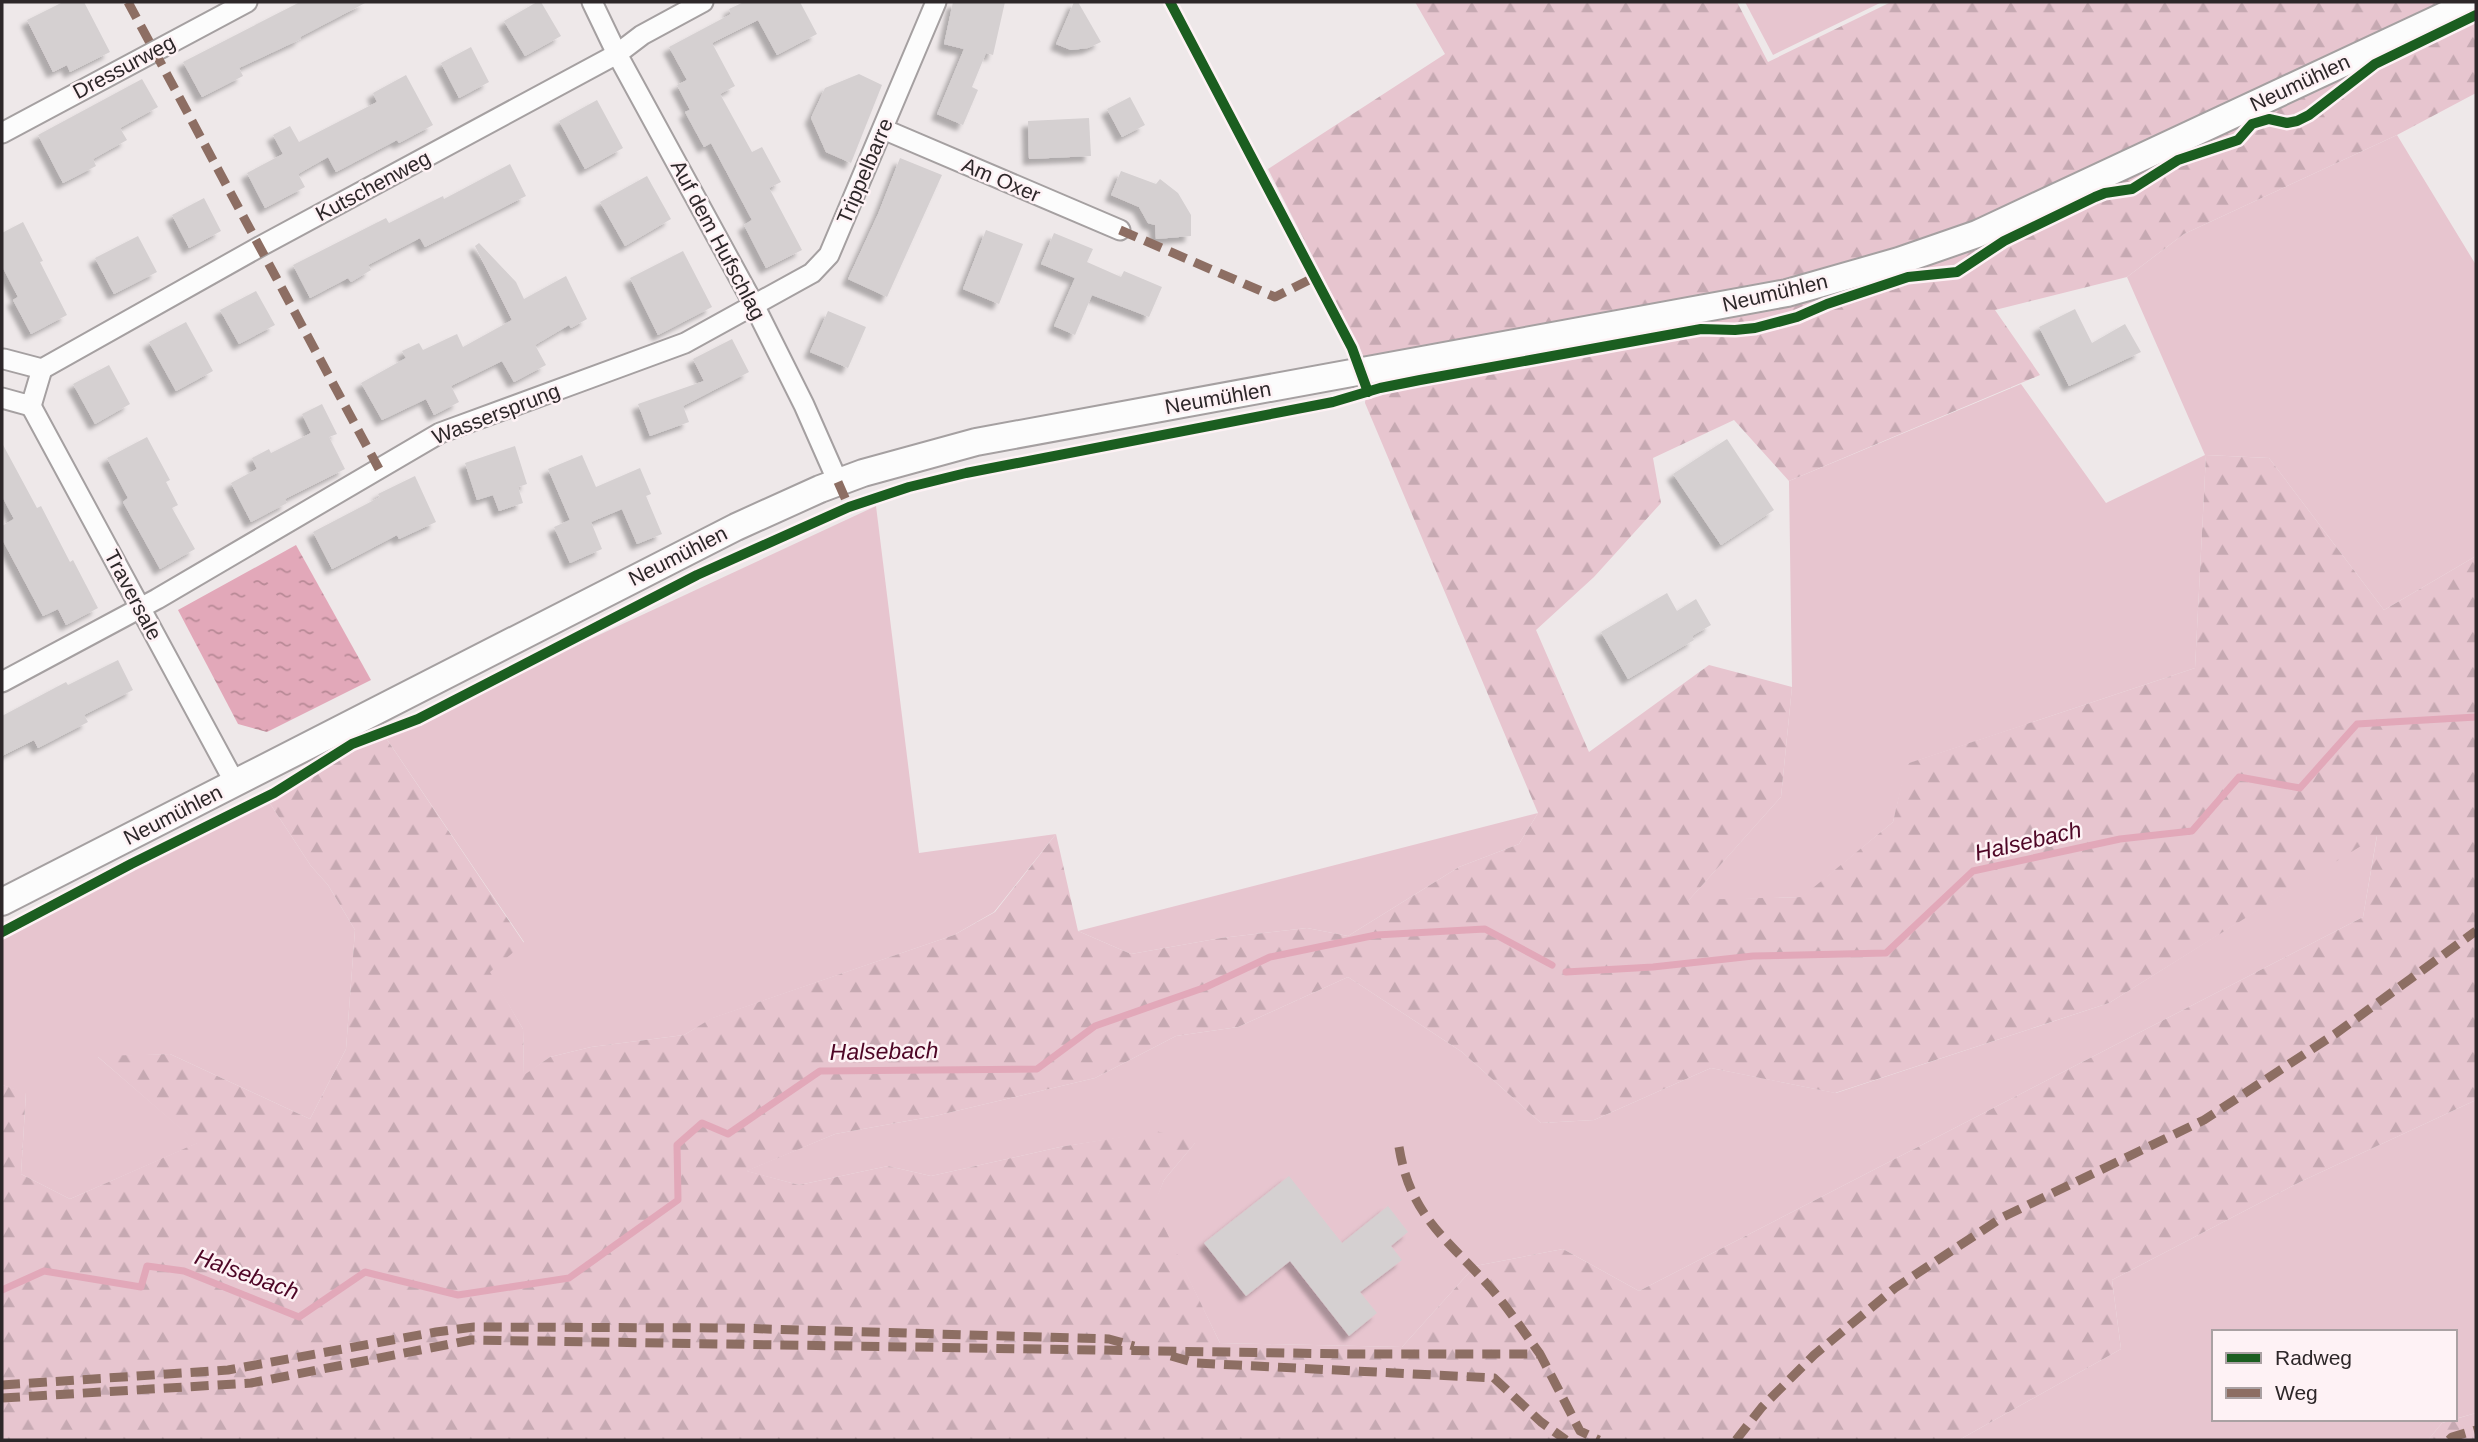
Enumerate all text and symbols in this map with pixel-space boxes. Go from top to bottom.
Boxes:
street label: Dressurweg [69,30,179,103]
street label: Neumühlen [2246,49,2353,116]
street label: Trippelbarre [832,115,897,227]
street label: Kutschenweg [312,146,434,225]
street label: Am Oxer [959,153,1044,206]
street label: Auf dem Hufschlag [667,156,770,323]
street label: Neumühlen [1720,269,1830,316]
street label: Neumühlen [1163,377,1273,418]
street label: Wassersprung [429,379,563,448]
street label: Neumühlen [625,521,731,590]
street label: Traversale [100,546,167,644]
street label: Neumühlen [120,780,226,849]
water label: Halsebach [1972,816,2084,866]
water label: Halsebach [829,1037,939,1065]
water label: Halsebach [191,1243,303,1305]
legend [2212,1330,2457,1421]
text: Radweg [2275,1346,2352,1369]
text: Weg [2275,1381,2318,1404]

